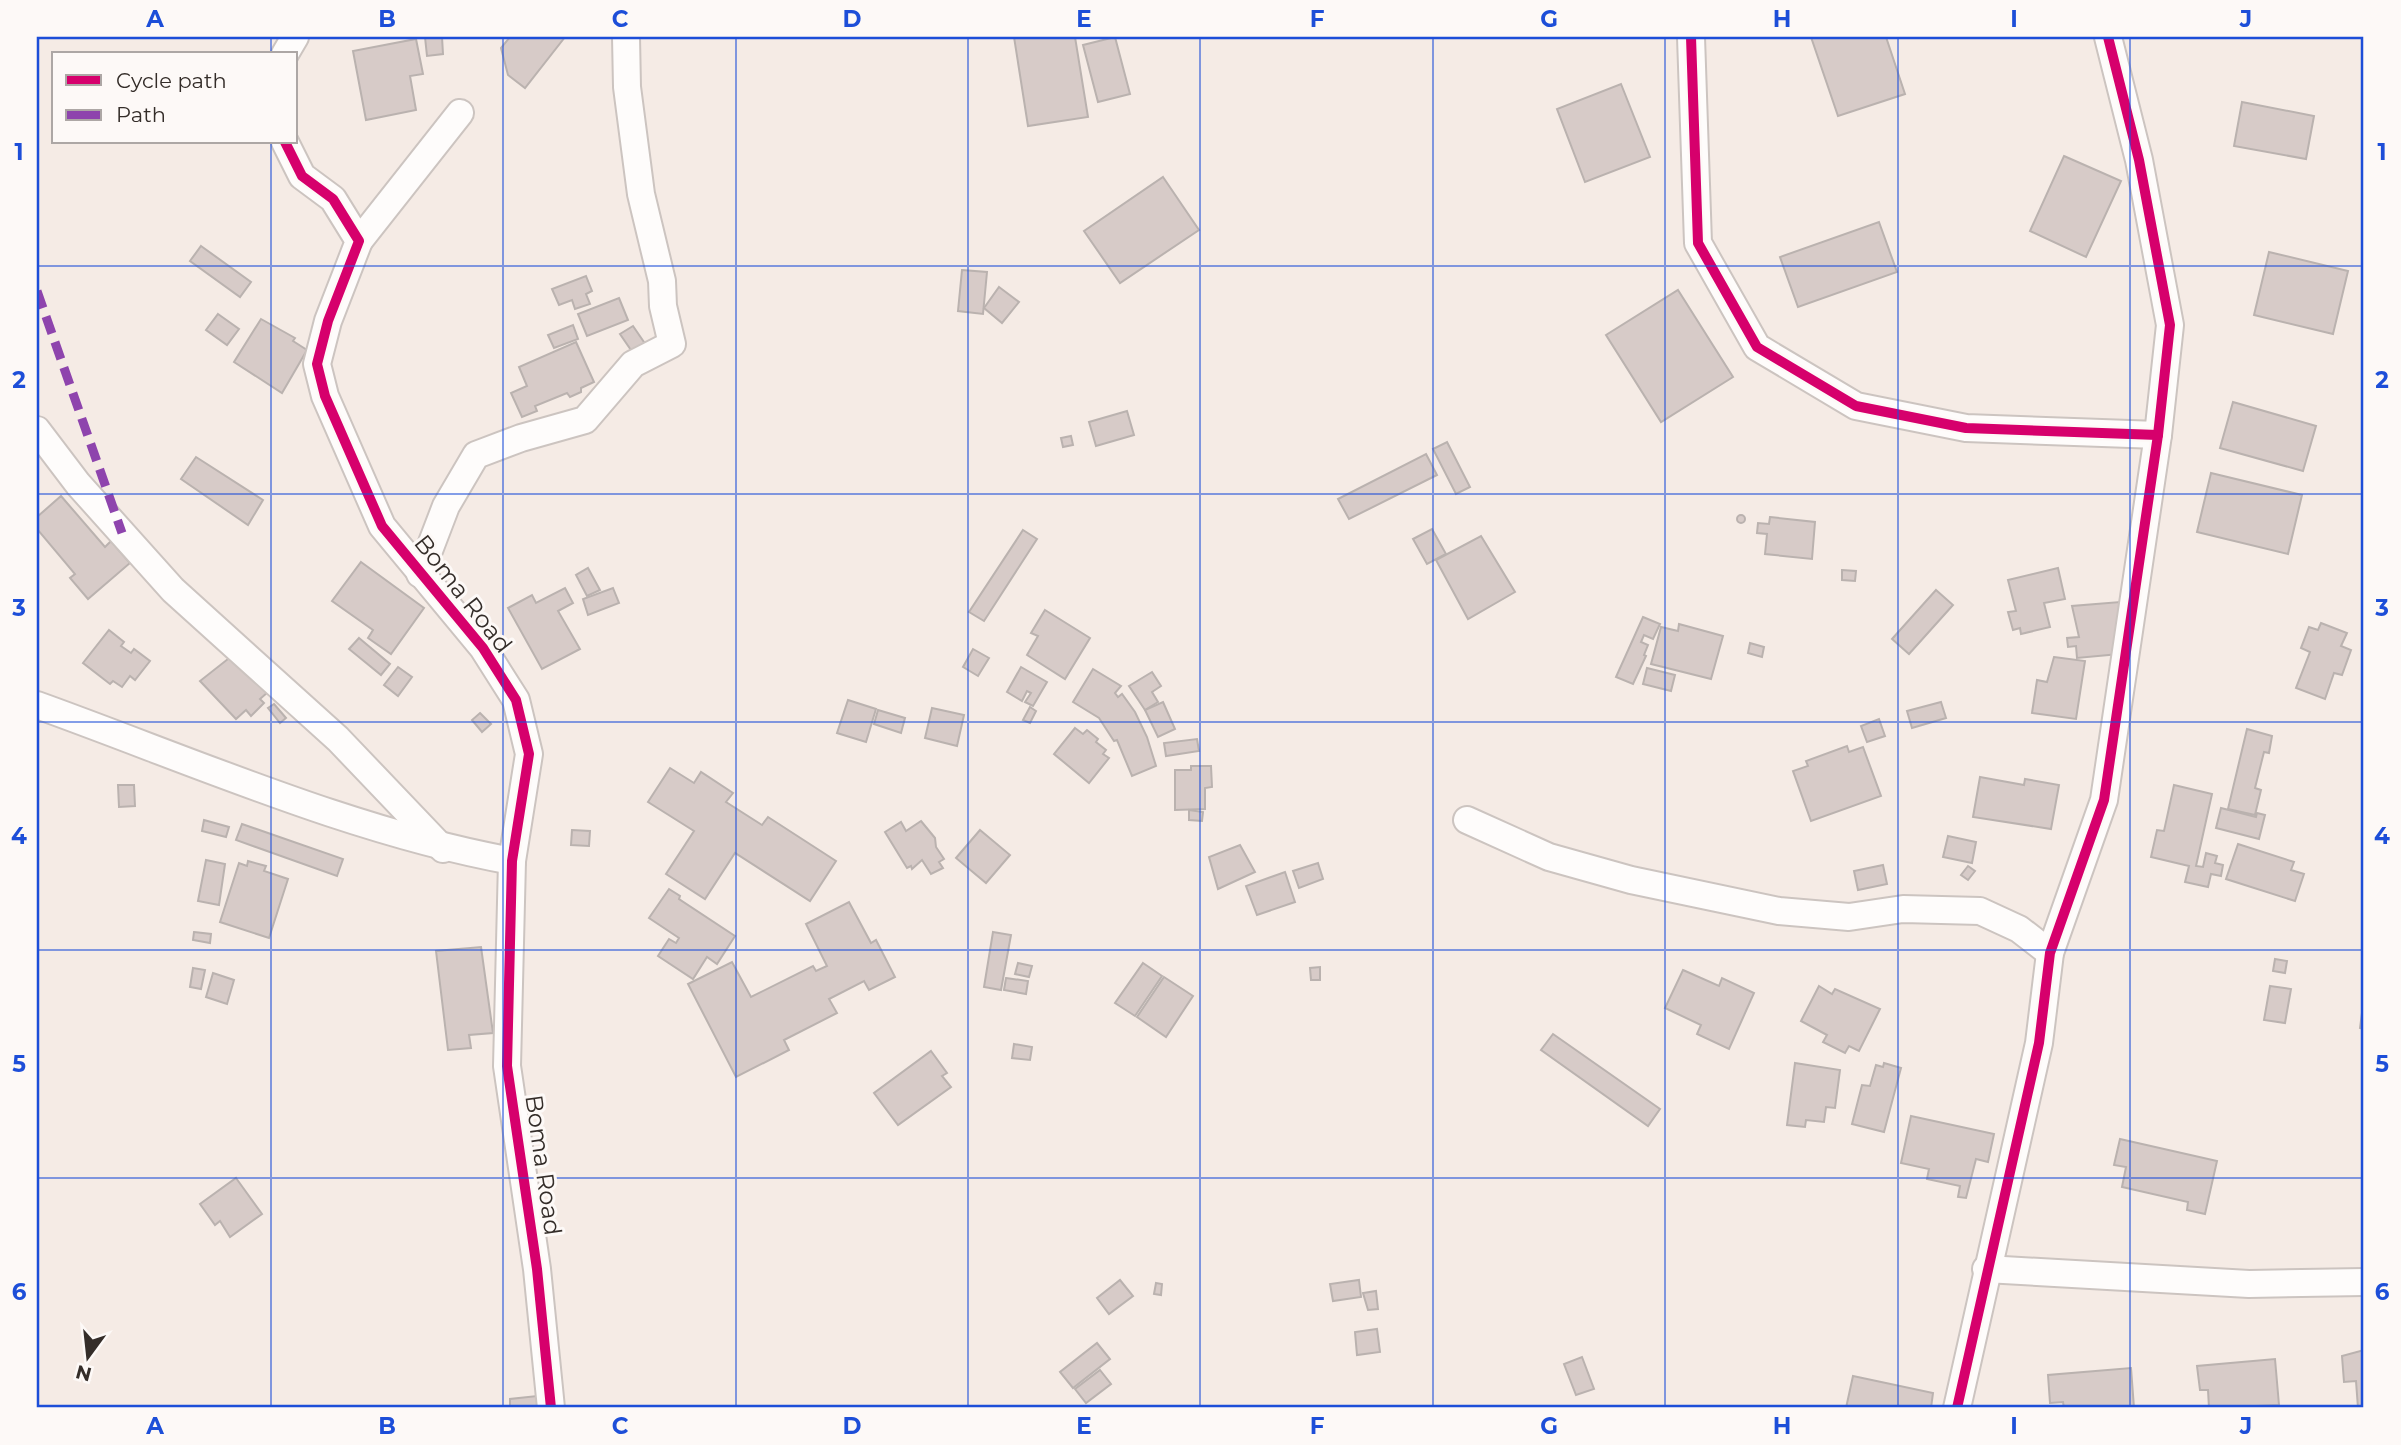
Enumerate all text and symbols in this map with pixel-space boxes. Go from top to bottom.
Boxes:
text: A [145,5,164,33]
text: B [378,5,396,33]
text: C [612,5,629,33]
text: D [843,5,862,33]
text: E [1076,5,1092,33]
text: F [1310,5,1325,33]
text: G [1540,5,1558,33]
text: H [1773,5,1791,33]
text: I [2010,5,2018,33]
text: J [2239,5,2252,33]
legend [52,52,298,144]
text: Cycle path [116,68,227,93]
text: Path [116,102,166,127]
text: 1 [14,138,24,166]
text: 1 [2377,138,2387,166]
text: 2 [12,366,26,394]
text: 2 [2375,366,2389,394]
street label: Boma Road [408,529,518,658]
text: 3 [11,594,26,622]
text: 3 [2374,594,2389,622]
text: 4 [11,822,27,850]
text: 4 [2374,822,2390,850]
text: 5 [12,1050,26,1078]
text: 5 [2375,1050,2389,1078]
street label: Boma Road [519,1093,568,1237]
text: 6 [12,1278,27,1306]
text: 6 [2375,1278,2390,1306]
north arrow [52,1322,122,1392]
text: N [73,1360,94,1386]
text: A [145,1412,164,1440]
text: B [378,1412,396,1440]
text: C [612,1412,629,1440]
text: D [843,1412,862,1440]
text: E [1076,1412,1092,1440]
text: F [1310,1412,1325,1440]
text: G [1540,1412,1558,1440]
text: H [1773,1412,1791,1440]
text: I [2010,1412,2018,1440]
text: J [2239,1412,2252,1440]

